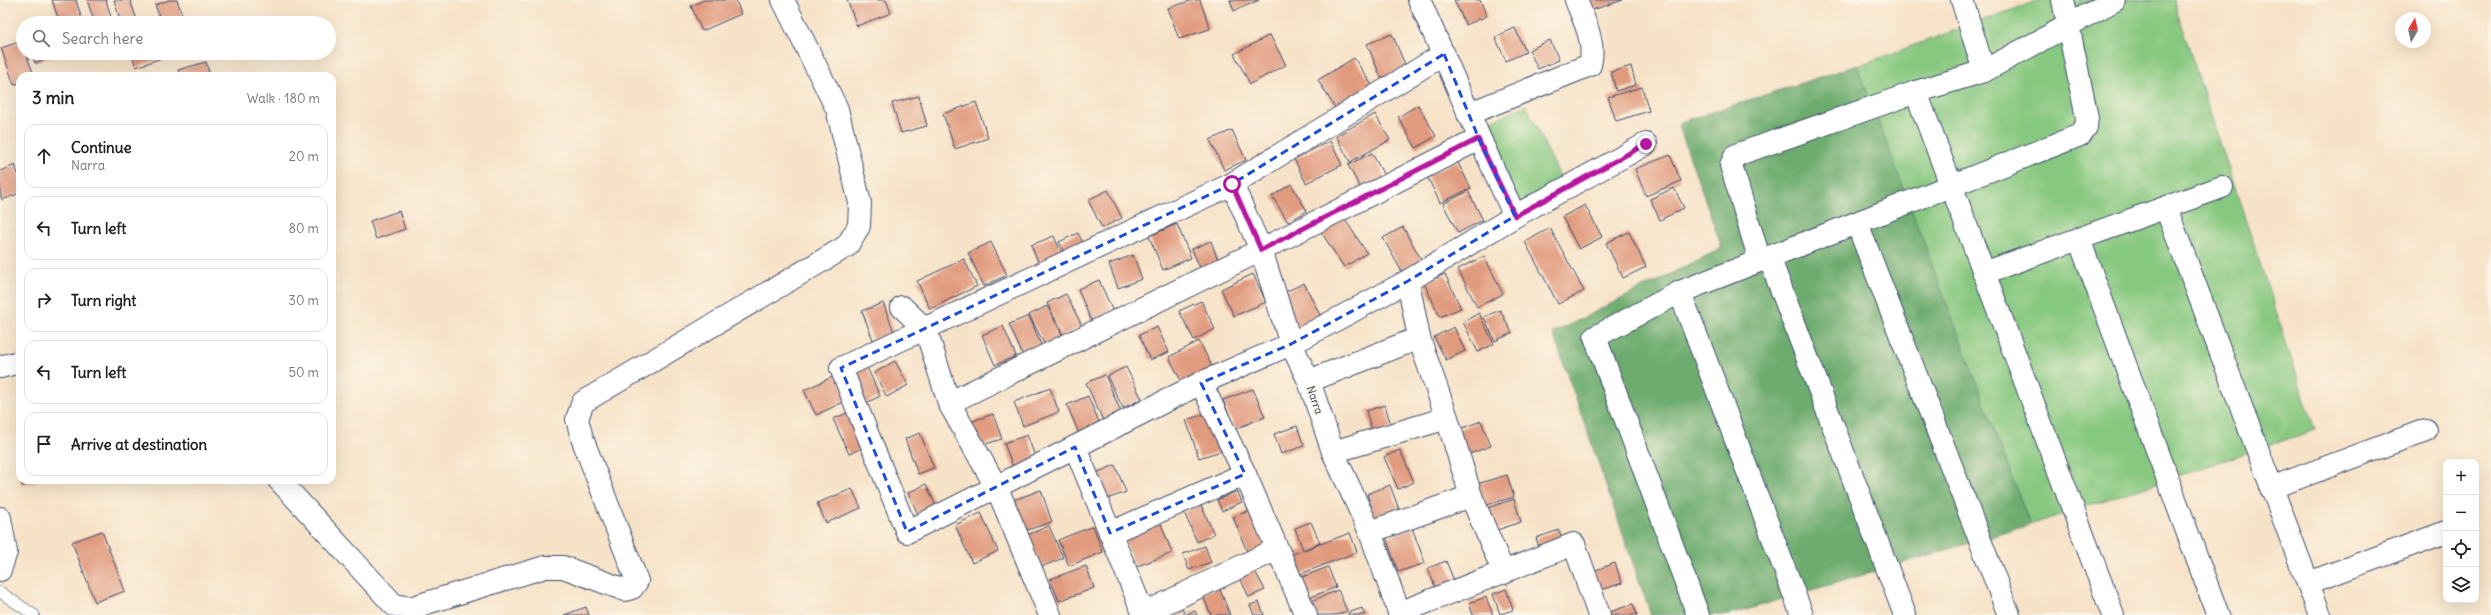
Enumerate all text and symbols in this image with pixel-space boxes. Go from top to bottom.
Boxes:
north arrow [2395,12,2431,48]
search box [16,16,336,60]
icon: search [30,27,52,49]
text: Search here [62,29,143,48]
text: 3 min [32,87,74,109]
text: Walk · 180 m [247,90,320,107]
route end [1637,135,1655,153]
text: Continue [71,138,132,157]
icon: ahead [33,145,55,167]
text: 20 m [289,148,319,165]
text: Narra [71,157,105,174]
route start [1223,175,1241,193]
icon: left [33,217,55,239]
text: Turn left [71,219,126,238]
text: 80 m [288,220,319,237]
icon: right [33,289,55,311]
text: Turn right [71,291,136,310]
text: 30 m [289,292,319,309]
icon: left [33,361,55,383]
text: Turn left [71,363,126,382]
text: 50 m [288,364,319,381]
street label: Narra [1304,384,1326,416]
icon: arrive [33,433,55,455]
text: Arrive at destination [71,435,207,454]
map controls [2443,459,2479,603]
button: + [2443,459,2479,495]
button: − [2443,495,2479,531]
button: locate [2443,531,2479,567]
button: layers [2443,567,2479,603]

